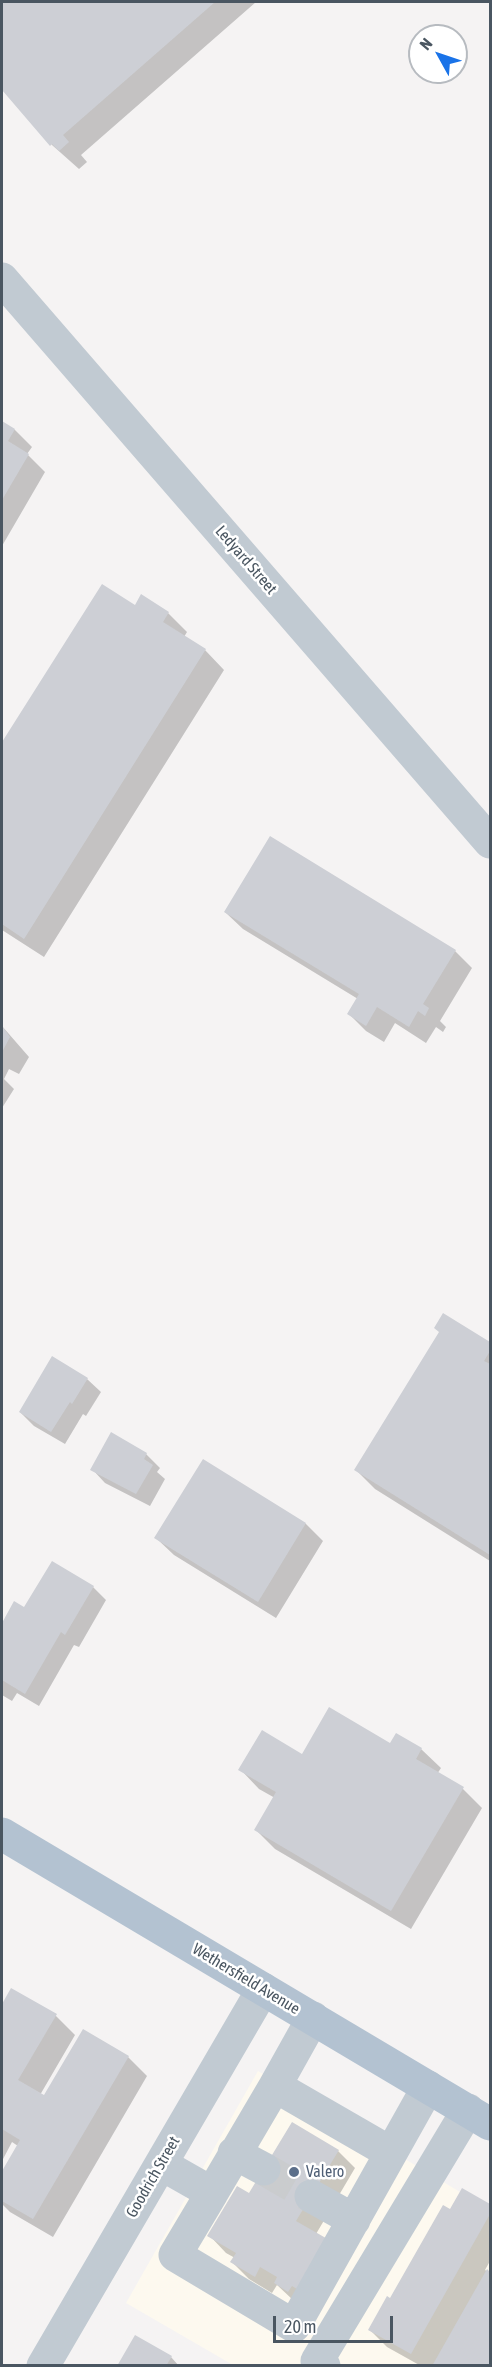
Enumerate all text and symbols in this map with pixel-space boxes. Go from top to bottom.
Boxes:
north arrow [408,24,468,84]
text: N [416,34,436,53]
street label: Ledyard Street [211,522,281,598]
street label: Wethersfield Avenue [189,1939,303,2019]
street label: Goodrich Street [122,2133,184,2221]
place label: Valero [306,2162,344,2182]
marker: Valero [287,2165,301,2179]
scale bar [276,2304,396,2342]
text: 20 m [284,2316,316,2337]

